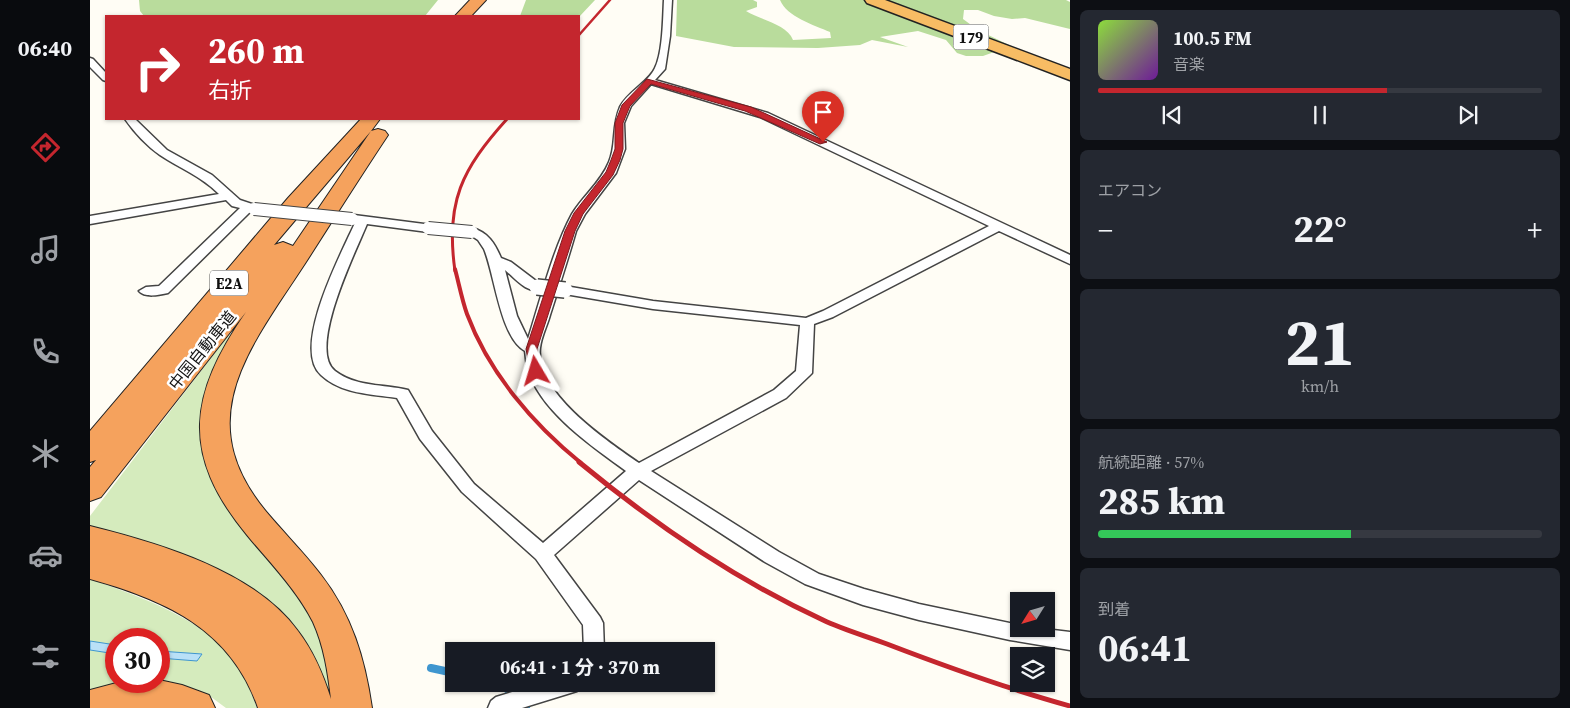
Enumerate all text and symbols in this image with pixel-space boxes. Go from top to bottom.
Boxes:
road number: 179 [954,24,988,50]
text: 100.5 FM [1173,25,1252,51]
text: 260 m [208,27,304,75]
text: 06:40 [18,33,72,63]
icon: right [125,35,190,100]
text: 音楽 [1173,53,1205,75]
text: 右折 [208,75,252,105]
pin [802,91,844,142]
icon: arrive [809,98,837,126]
icon: previous [1158,101,1186,129]
icon: pause [1306,101,1334,129]
icon: next [1454,101,1482,129]
icon: directions [28,130,63,165]
text: エアコン [1098,179,1162,201]
text: 22° [1293,203,1347,255]
text: − [1098,211,1113,249]
text: + [1527,211,1542,249]
icon: music [28,232,63,267]
road number: E2A [210,270,248,296]
text: 21 [1285,298,1355,387]
street label: 中国自動車道 [163,306,241,394]
icon: phone [28,334,63,369]
position arrow [509,344,561,396]
text: km/h [1301,375,1339,397]
icon: climate [28,436,63,471]
text: 航続距離 · 57% [1098,451,1204,473]
text: 285 km [1098,475,1225,527]
icon: car [28,538,63,573]
north arrow [1010,592,1055,638]
map controls [1010,592,1055,692]
text: 到着 [1098,598,1130,620]
text: 06:41 [1098,622,1192,674]
speed limit sign: 30 [105,628,170,693]
icon: filters [28,639,63,674]
button: layers [1010,647,1055,692]
text: 06:41 · 1 分 · 370 m [500,654,660,680]

